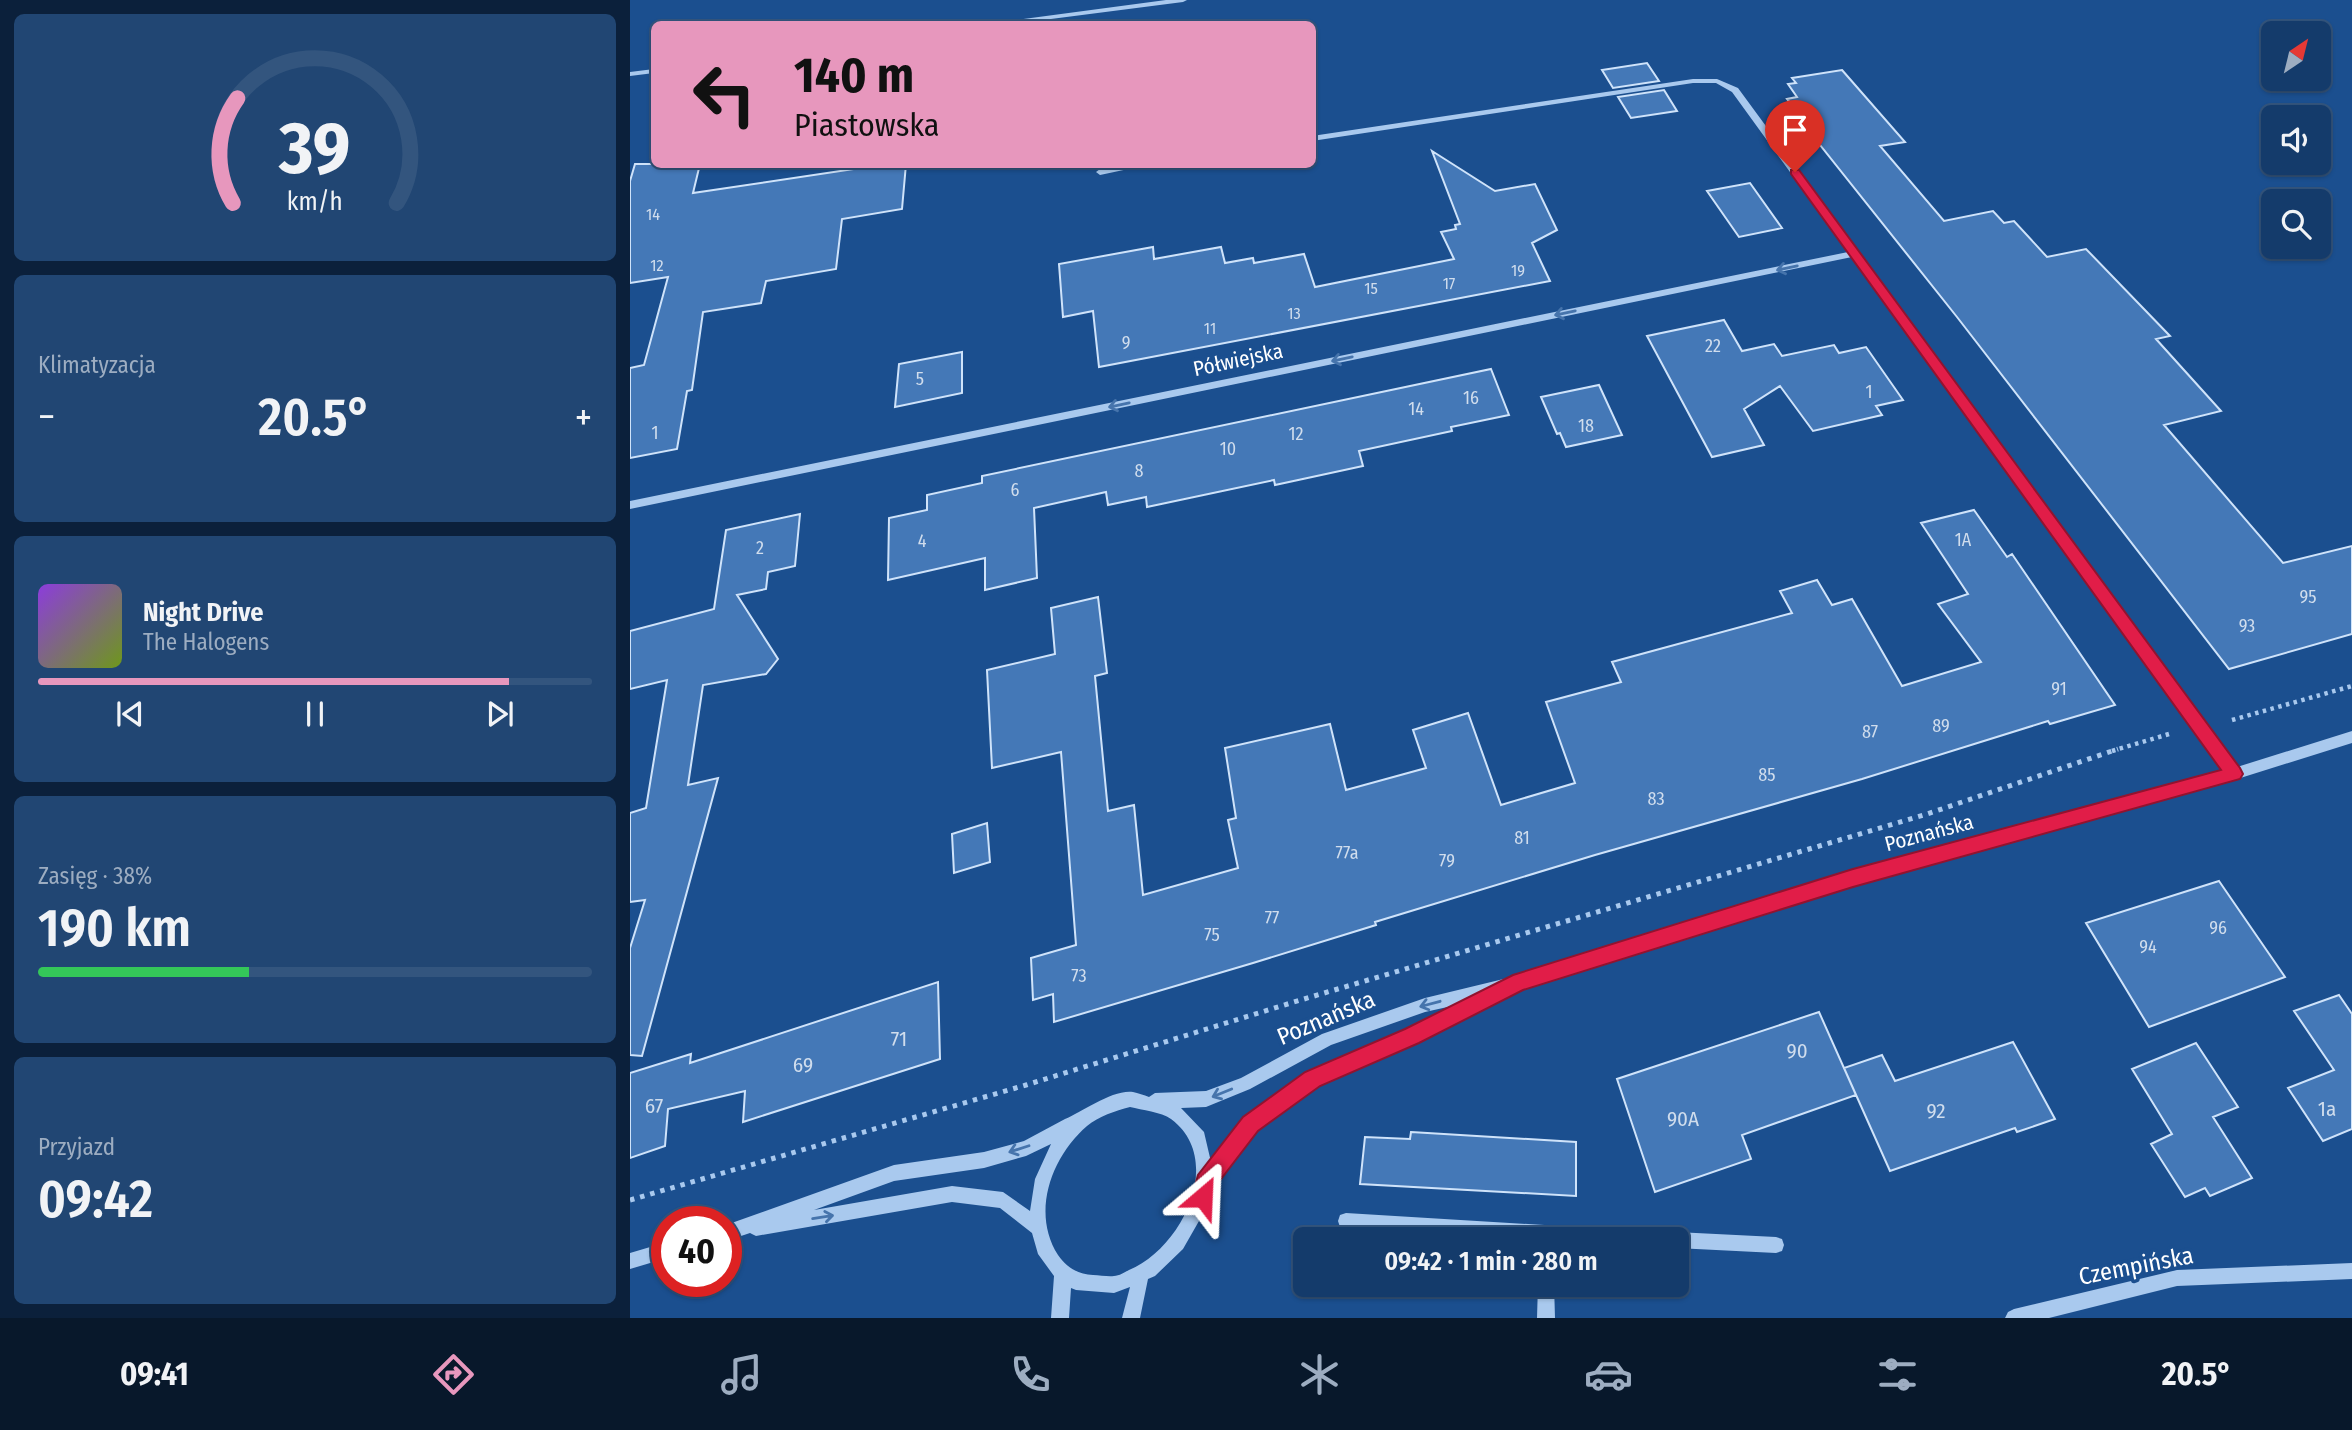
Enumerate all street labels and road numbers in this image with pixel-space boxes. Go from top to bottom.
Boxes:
street label: Półwiejska [1191,338,1285,382]
street label: Poznańska [1882,809,1976,857]
street label: Poznańska [1273,985,1379,1051]
street label: Czempińska [2076,1241,2196,1291]

